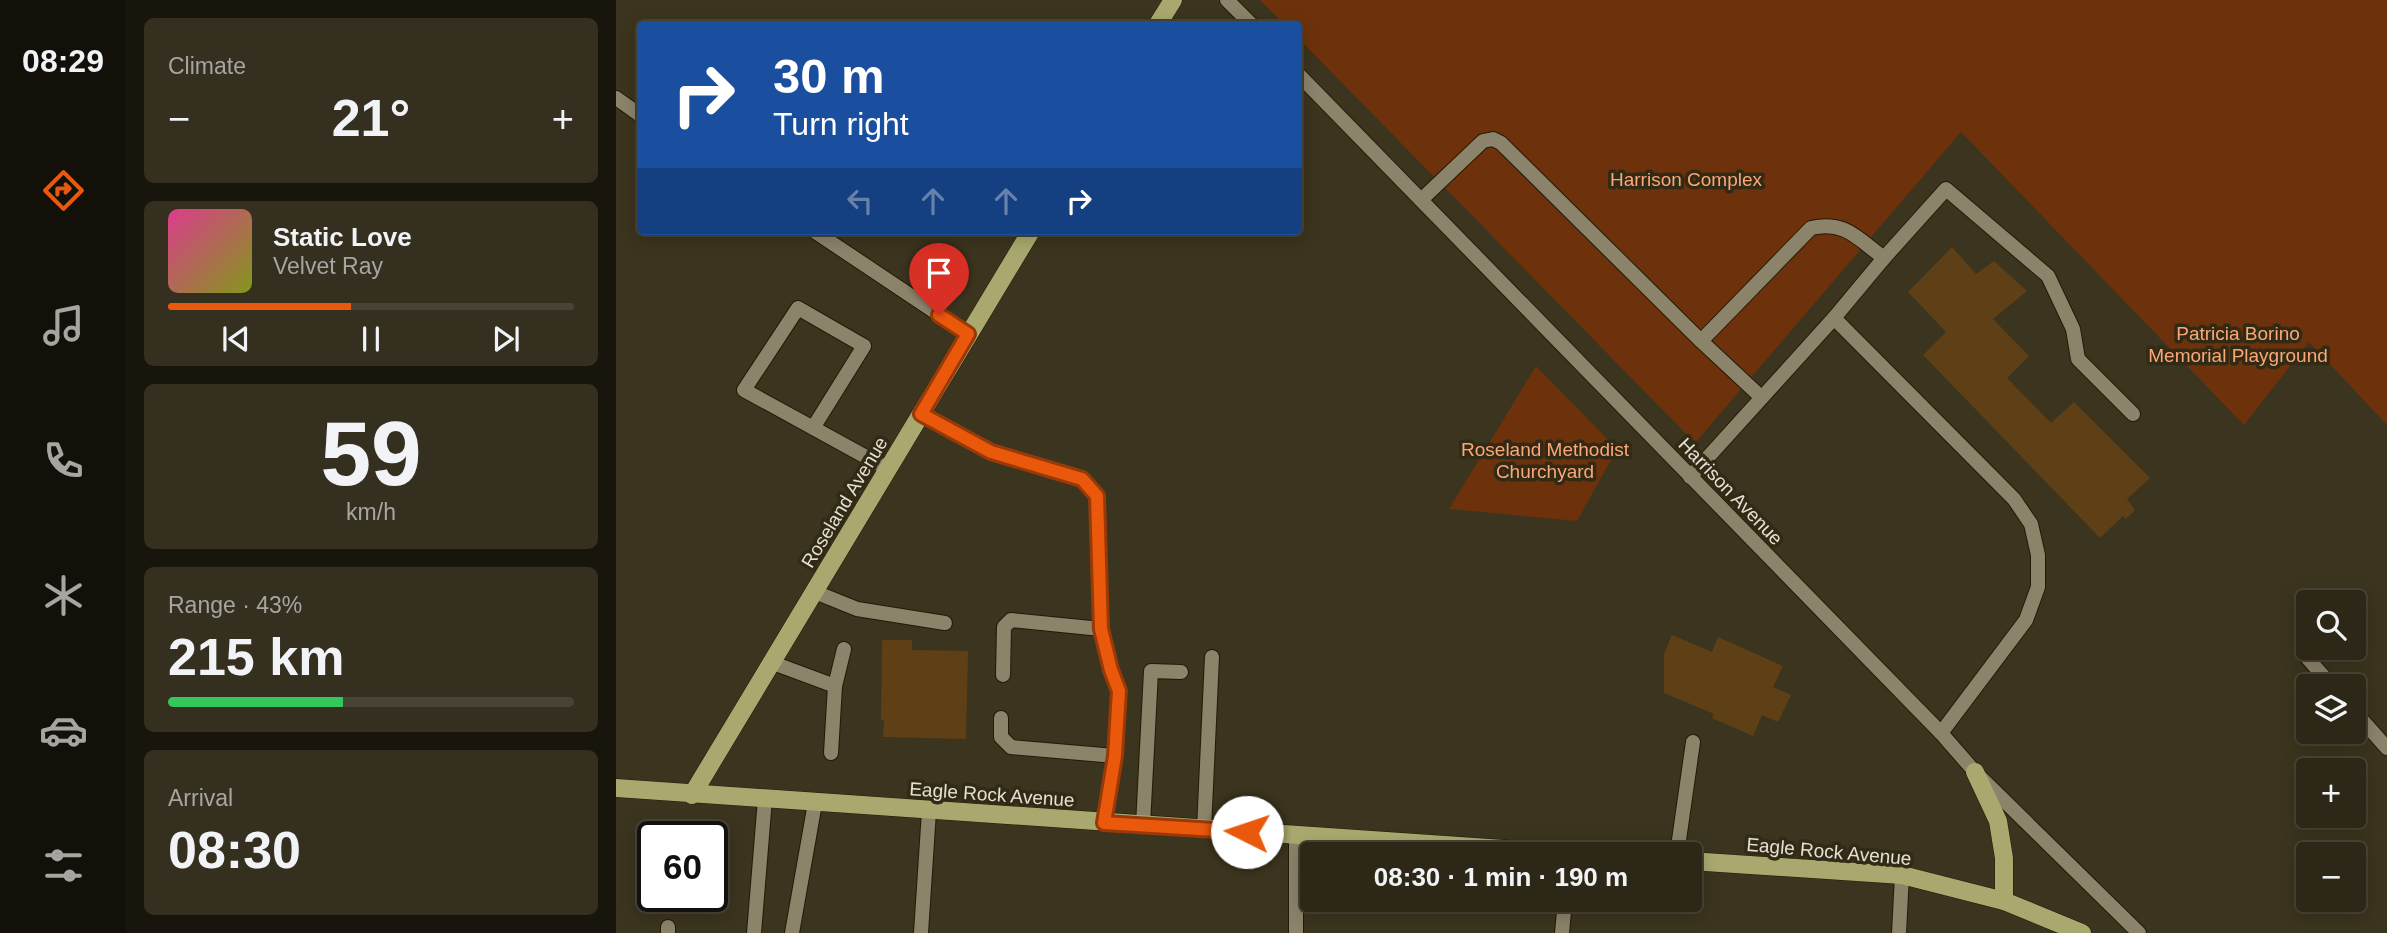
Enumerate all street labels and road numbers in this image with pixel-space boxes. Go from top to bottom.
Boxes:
street label: Roseland Avenue [797,433,892,571]
street label: Harrison Avenue [1674,434,1787,549]
street label: Eagle Rock Avenue [909,778,1075,811]
street label: Eagle Rock Avenue [1746,834,1912,869]

